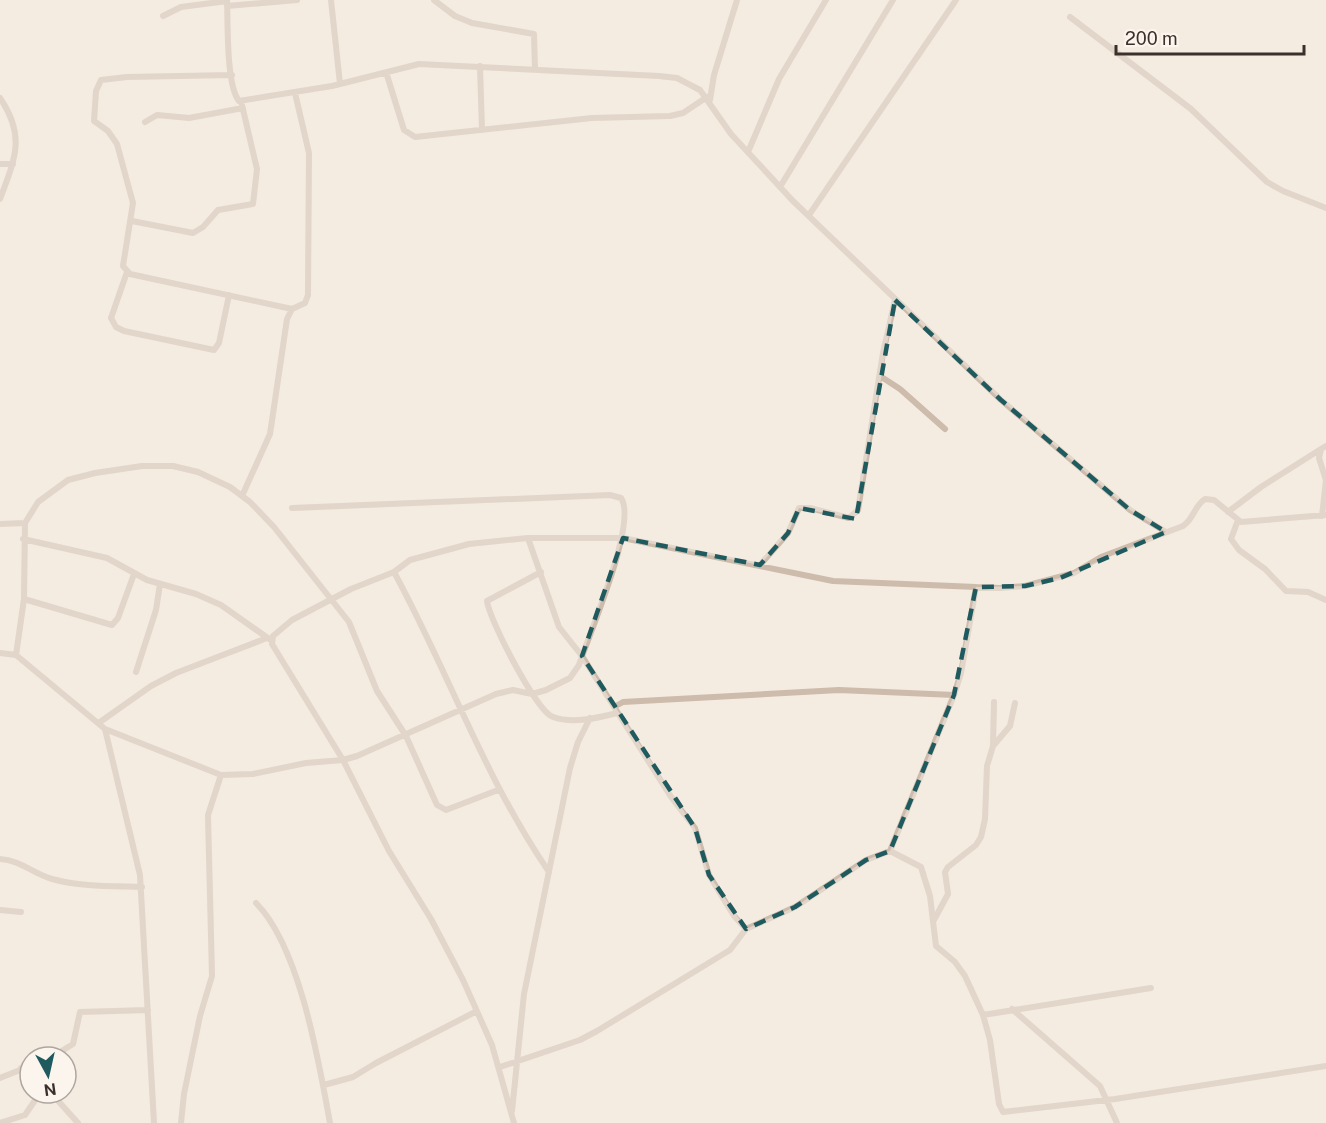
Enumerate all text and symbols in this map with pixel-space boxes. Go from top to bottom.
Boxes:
scale bar [1116,18,1304,56]
text: 200 m [1125,28,1178,49]
north arrow [18,1045,78,1105]
text: N [42,1079,58,1100]

